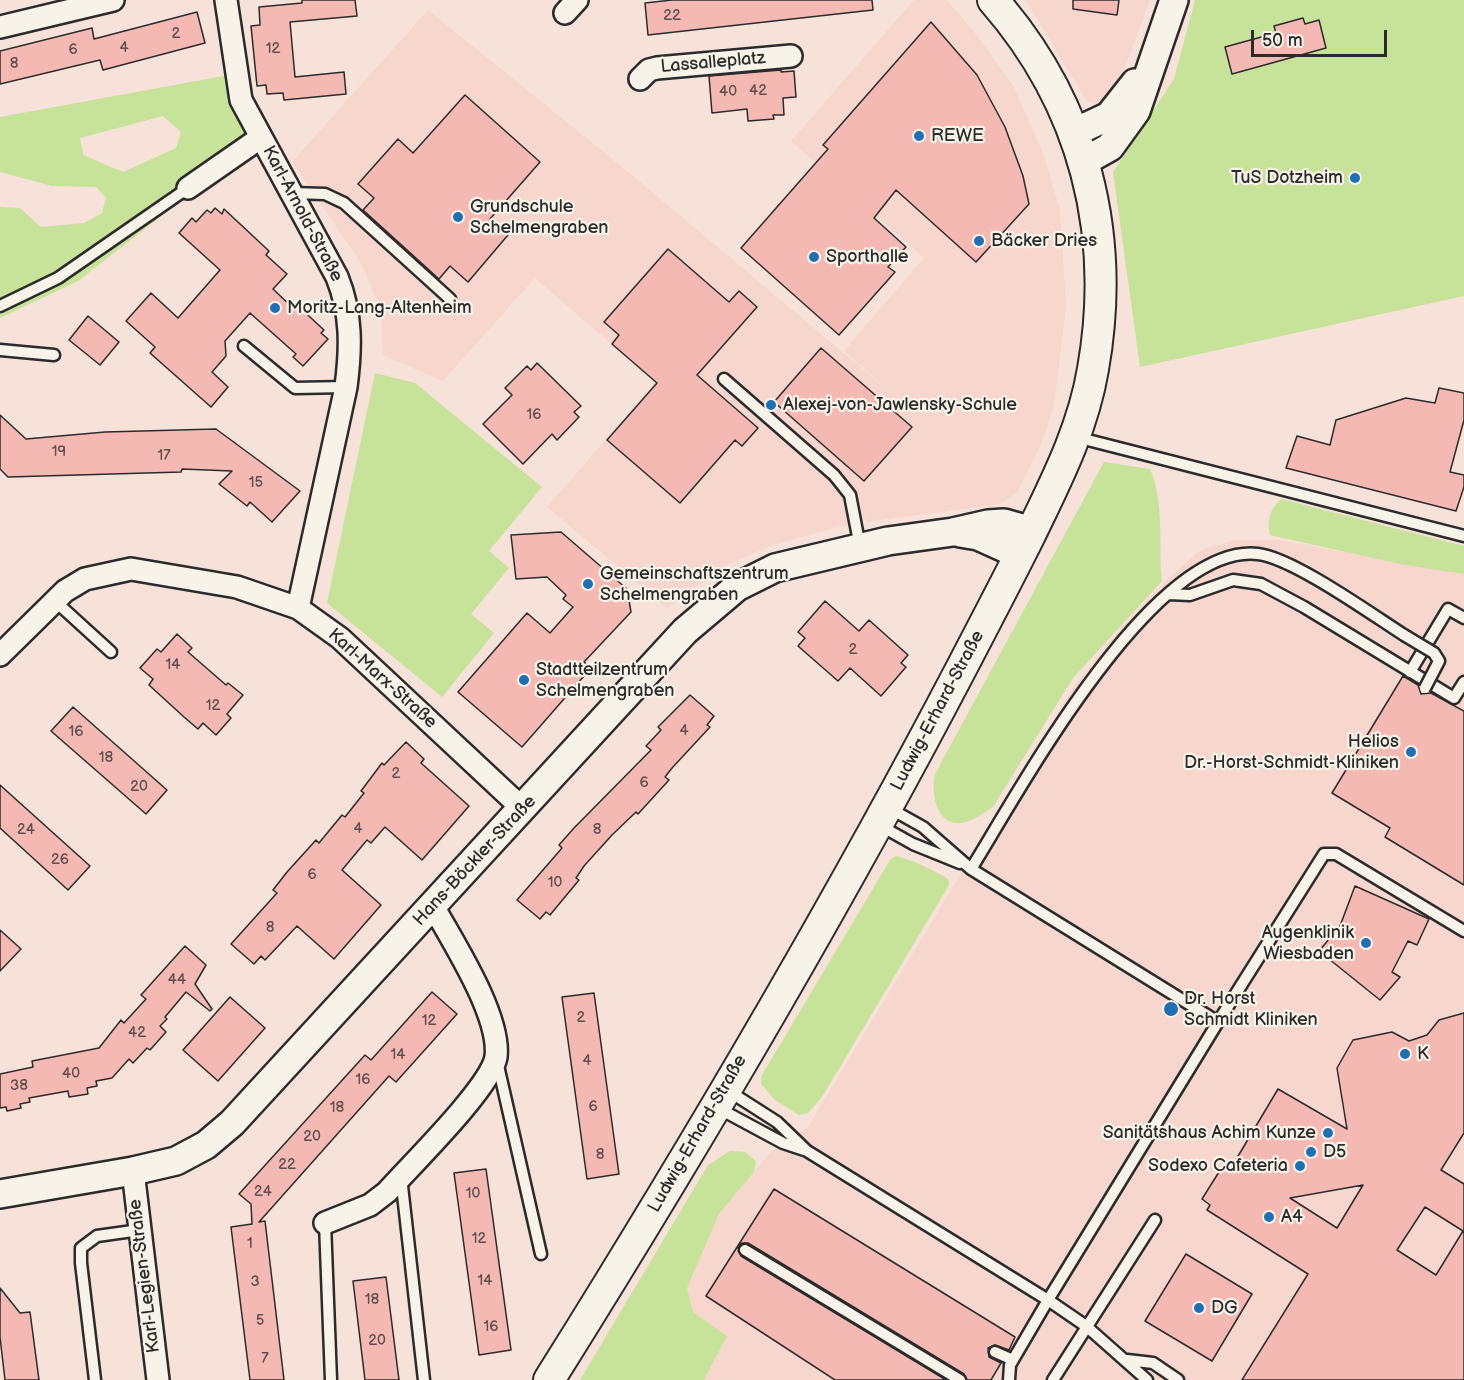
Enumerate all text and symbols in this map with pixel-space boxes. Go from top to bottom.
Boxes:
house number: 22 [663,7,681,25]
scale bar [1254,18,1390,56]
house number: 2 [172,25,180,43]
text: 50 m [1262,30,1303,51]
house number: 4 [119,39,129,57]
house number: 12 [266,40,280,58]
house number: 6 [68,41,78,59]
street label: Lassalleplatz [660,48,766,78]
house number: 8 [10,55,18,73]
house number: 42 [749,82,767,100]
house number: 40 [719,83,737,101]
place label: REWE [931,125,984,147]
marker: REWE [912,129,926,143]
street label: Karl-Arnold-Straße [257,142,347,286]
place label: TuS Dotzheim [1231,167,1343,189]
marker: TuS Dotzheim [1348,171,1362,185]
place label: Grundschule Schelmengraben [470,196,608,238]
marker: Grundschule Schelmengraben [451,210,465,224]
place label: Bäcker Dries [991,230,1097,252]
marker: Bäcker Dries [972,234,986,248]
place label: Sporthalle [826,246,908,268]
marker: Sporthalle [807,250,821,264]
place label: Moritz-Lang-Altenheim [287,297,472,319]
marker: Moritz-Lang-Altenheim [268,301,282,315]
place label: Alexej-von-Jawlensky-Schule [783,394,1017,416]
marker: Alexej-von-Jawlensky-Schule [764,398,778,412]
house number: 16 [527,406,541,424]
house number: 19 [52,443,66,461]
house number: 17 [157,447,171,465]
house number: 15 [249,474,263,492]
place label: Gemeinschaftszentrum Schelmengraben [600,563,789,606]
marker: Gemeinschaftszentrum Schelmengraben [581,577,595,591]
street label: Karl-Marx-Straße [323,624,441,734]
street label: Ludwig-Erhard-Straße [887,627,989,795]
house number: 2 [849,641,857,659]
house number: 14 [166,656,180,674]
place label: Stadtteilzentrum Schelmengraben [536,659,674,702]
marker: Stadtteilzentrum Schelmengraben [517,673,531,687]
house number: 12 [206,697,220,715]
house number: 4 [679,722,689,740]
house number: 16 [69,723,83,741]
place label: Helios Dr.-Horst-Schmidt-Kliniken [1184,731,1399,774]
marker: Helios Dr.-Horst-Schmidt-Kliniken [1404,745,1418,759]
house number: 18 [99,749,113,767]
house number: 2 [392,765,400,783]
house number: 6 [639,774,649,792]
house number: 20 [130,778,148,796]
street label: Hans-Böckler-Straße [409,791,541,931]
house number: 4 [353,820,363,838]
house number: 24 [17,821,35,839]
house number: 8 [593,821,601,839]
house number: 26 [51,851,69,869]
house number: 6 [307,866,317,884]
house number: 10 [548,874,562,892]
house number: 8 [266,919,274,937]
place label: Augenklinik Wiesbaden [1262,922,1354,964]
marker: Augenklinik Wiesbaden [1359,936,1373,950]
house number: 44 [168,971,186,989]
place label: Dr. Horst Schmidt Kliniken [1184,988,1318,1030]
marker: Dr. Horst Schmidt Kliniken [1162,1000,1180,1018]
house number: 2 [577,1009,585,1027]
house number: 12 [422,1012,436,1030]
house number: 42 [128,1024,146,1042]
place label: K [1417,1043,1429,1065]
house number: 14 [391,1046,405,1064]
marker: K [1398,1047,1412,1061]
street label: Ludwig-Erhard-Straße [644,1051,752,1217]
house number: 4 [582,1052,592,1070]
house number: 40 [62,1065,80,1083]
house number: 16 [356,1071,370,1089]
house number: 38 [10,1077,28,1095]
house number: 6 [588,1098,598,1116]
house number: 18 [330,1099,344,1117]
place label: Sanitätshaus Achim Kunze [1103,1122,1316,1144]
marker: Sanitätshaus Achim Kunze [1321,1126,1335,1140]
house number: 20 [303,1128,321,1146]
place label: D5 [1323,1141,1346,1163]
marker: D5 [1304,1145,1318,1159]
house number: 8 [596,1146,604,1164]
place label: Sodexo Cafeteria [1148,1155,1288,1177]
house number: 22 [278,1156,296,1174]
marker: Sodexo Cafeteria [1293,1159,1307,1173]
house number: 24 [254,1183,272,1201]
house number: 10 [466,1185,480,1203]
street label: Karl-Legien-Straße [125,1198,165,1354]
place label: A4 [1281,1206,1303,1228]
marker: A4 [1262,1210,1276,1224]
house number: 12 [472,1230,486,1248]
house number: 1 [247,1235,253,1253]
house number: 14 [478,1272,492,1290]
house number: 3 [250,1273,260,1291]
house number: 18 [365,1291,379,1309]
place label: DG [1211,1297,1237,1319]
marker: DG [1192,1301,1206,1315]
house number: 5 [256,1312,264,1330]
house number: 16 [484,1318,498,1336]
house number: 20 [368,1332,386,1350]
house number: 7 [261,1350,269,1368]

